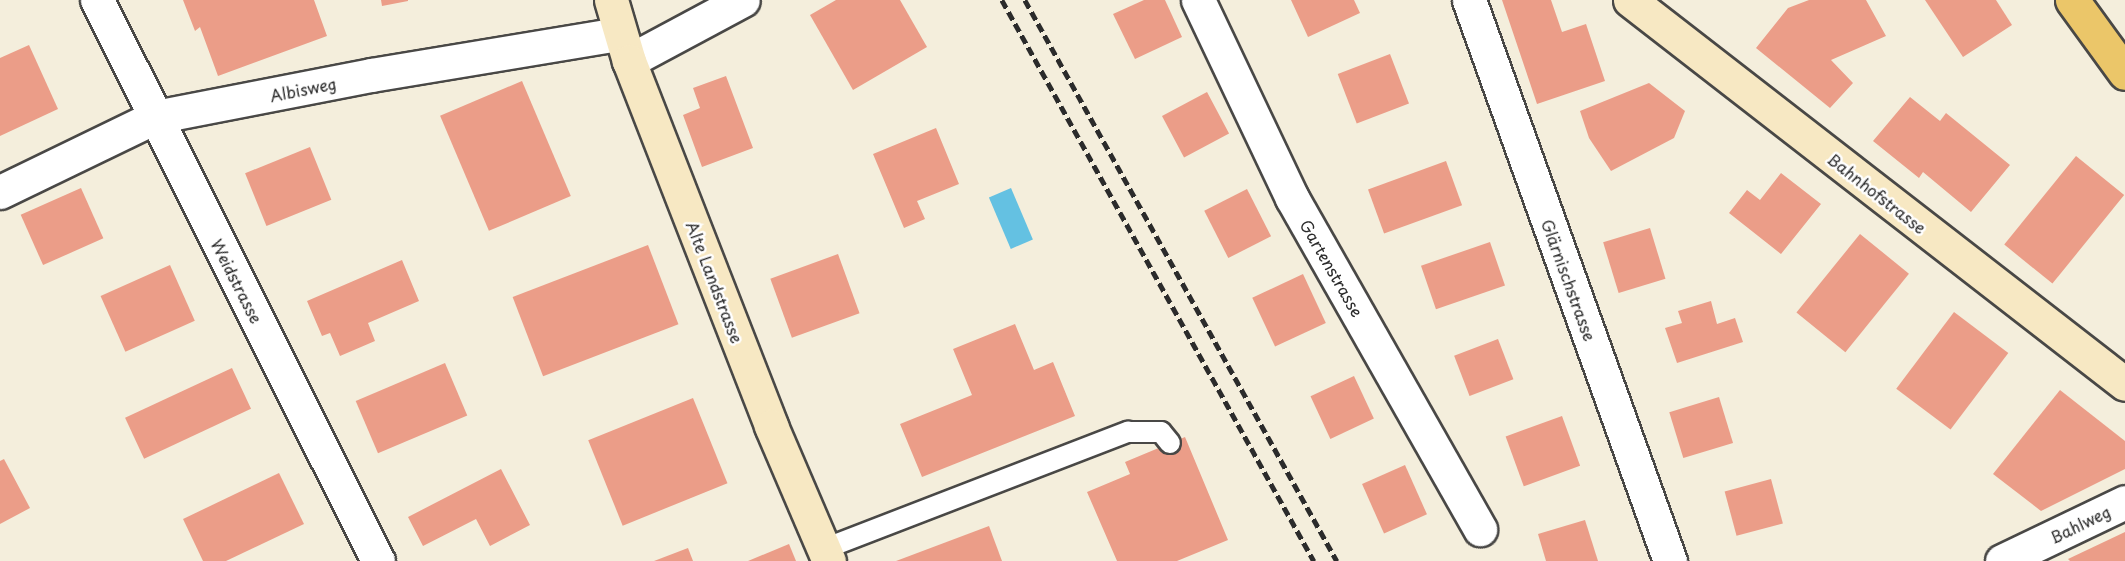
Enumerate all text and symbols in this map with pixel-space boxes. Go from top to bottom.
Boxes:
street label: Albisweg [268,73,338,105]
street label: Bahnhofstrasse [1824,149,1930,237]
street label: Gartenstrasse [1296,216,1368,320]
street label: Glärnischstrasse [1538,217,1600,343]
street label: Alte Landstrasse [683,218,747,346]
street label: Weidstrasse [208,236,266,326]
street label: Bahlweg [2047,501,2113,547]

